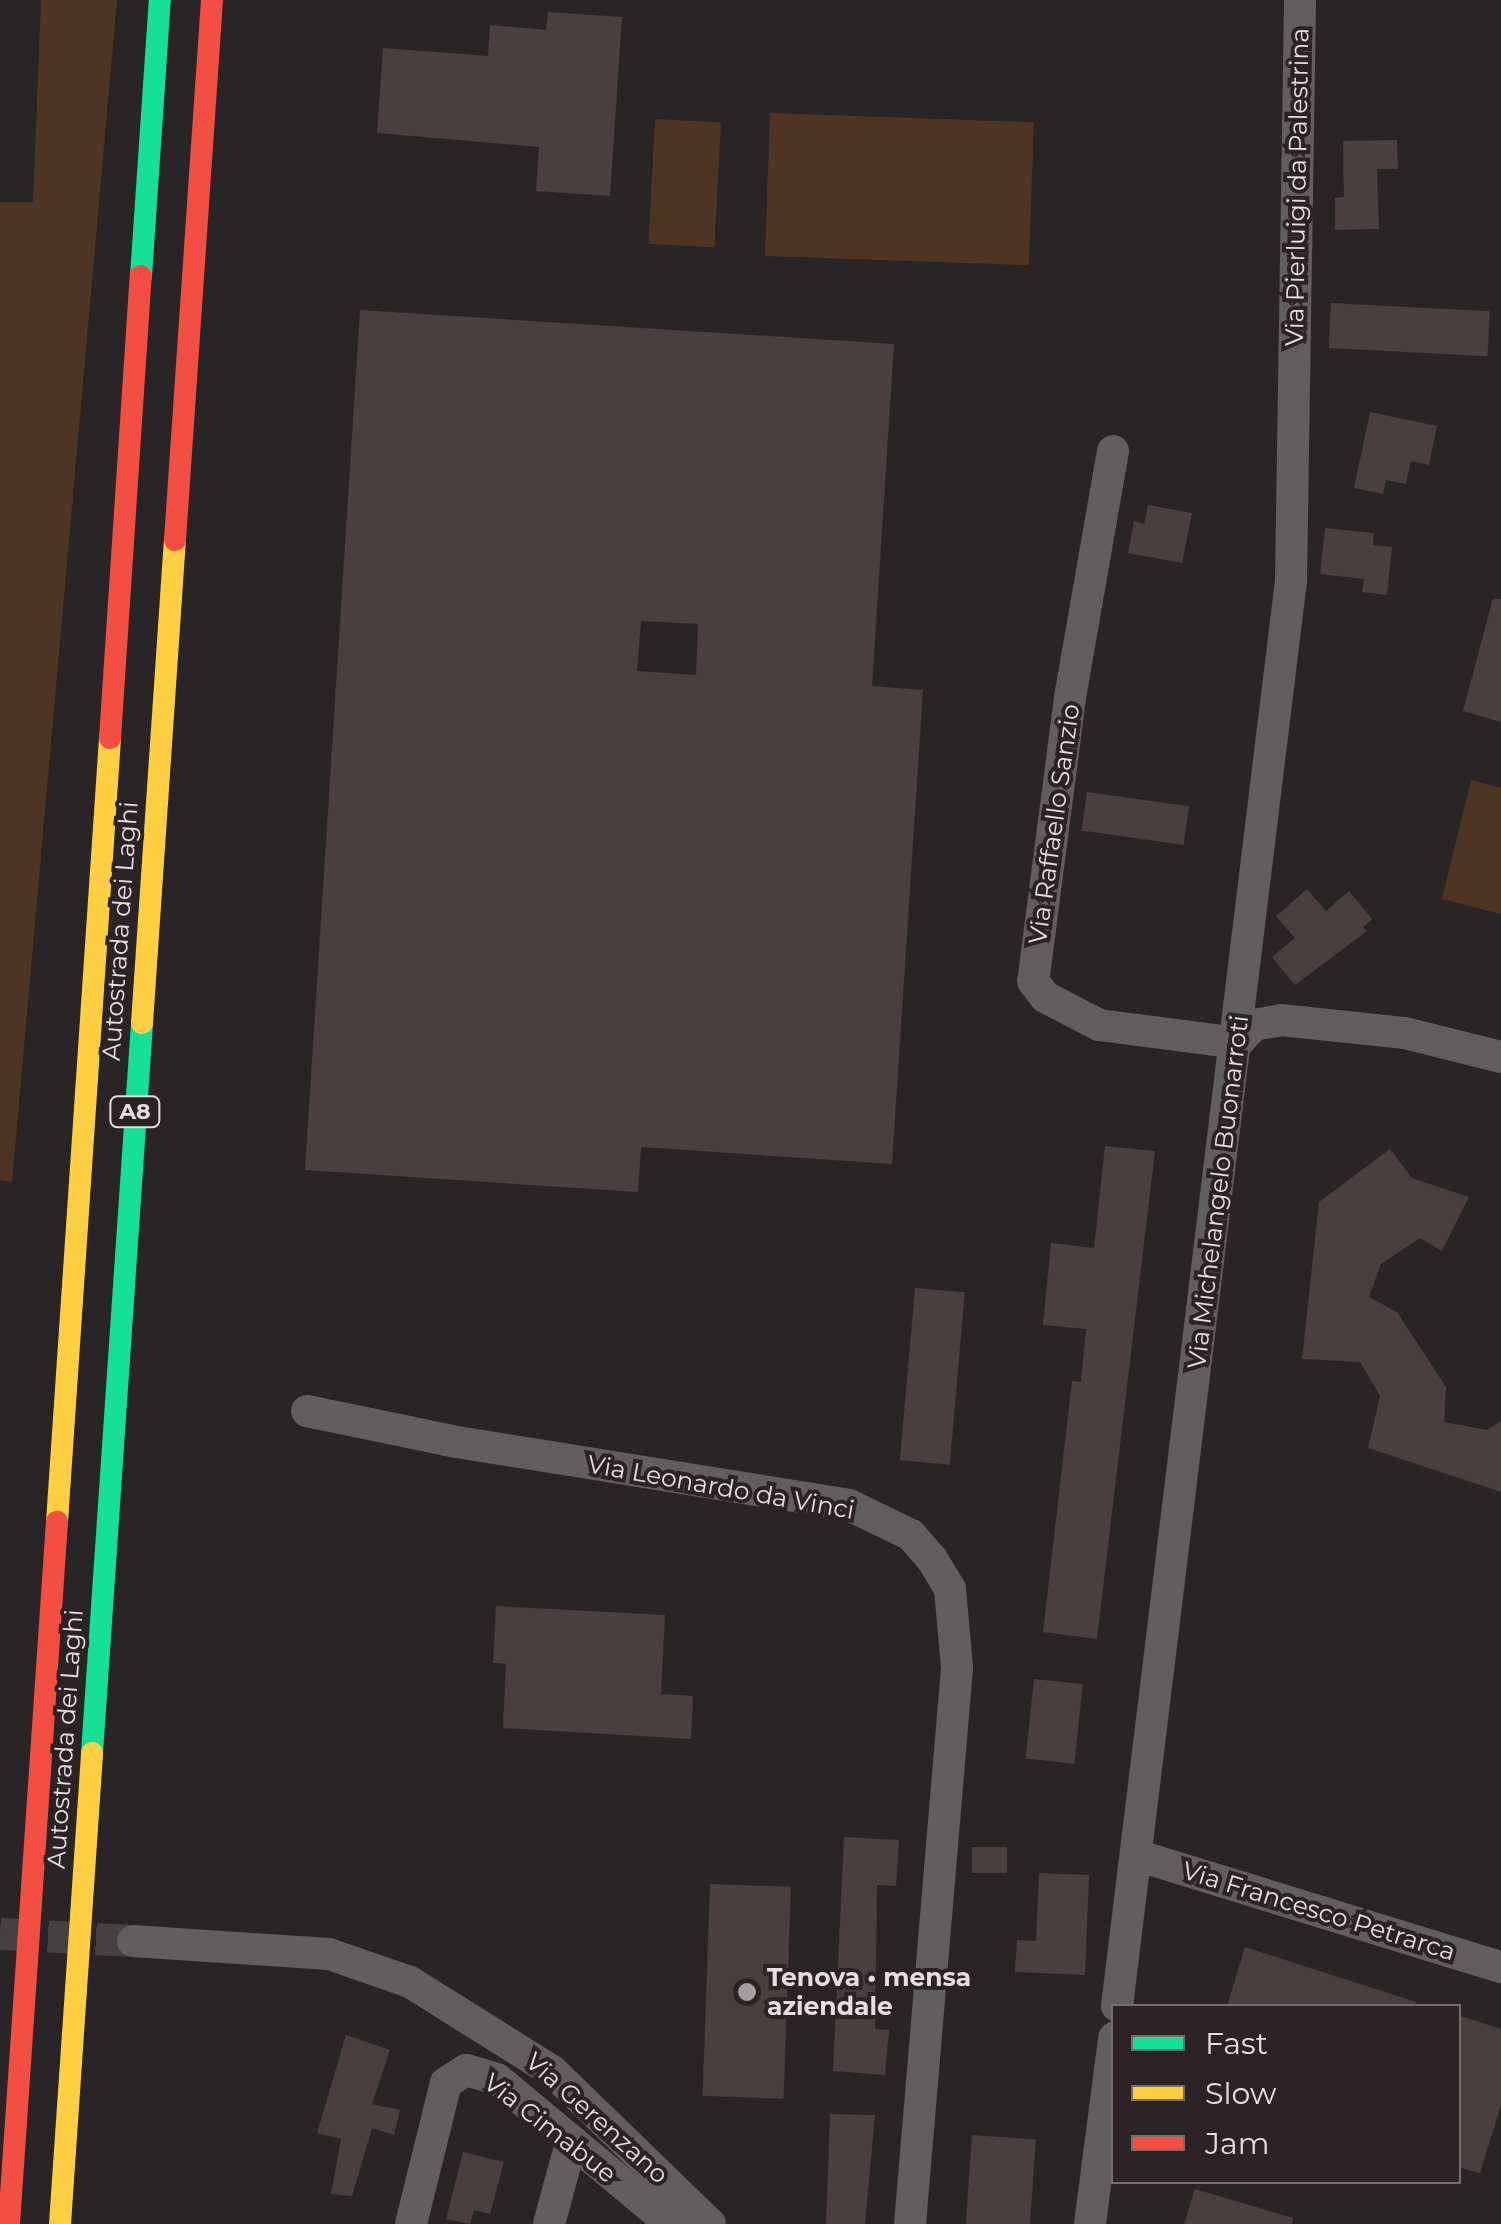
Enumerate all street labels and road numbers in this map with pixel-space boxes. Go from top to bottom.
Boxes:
street label: Via Pierluigi da Palestrina [1279,28,1315,346]
street label: Via Raffaello Sanzio [1022,702,1086,946]
street label: Autostrada dei Laghi [96,800,144,1062]
street label: Via Michelangelo Buonarroti [1181,1013,1255,1371]
road number: A8 [108,1095,162,1129]
street label: Via Leonardo da Vinci [585,1449,857,1525]
street label: Autostrada dei Laghi [41,1608,89,1870]
street label: Via Francesco Petrarca [1179,1855,1459,1967]
street label: Via Gerenzano [520,2046,674,2190]
street label: Via Cimabue [478,2067,622,2189]

